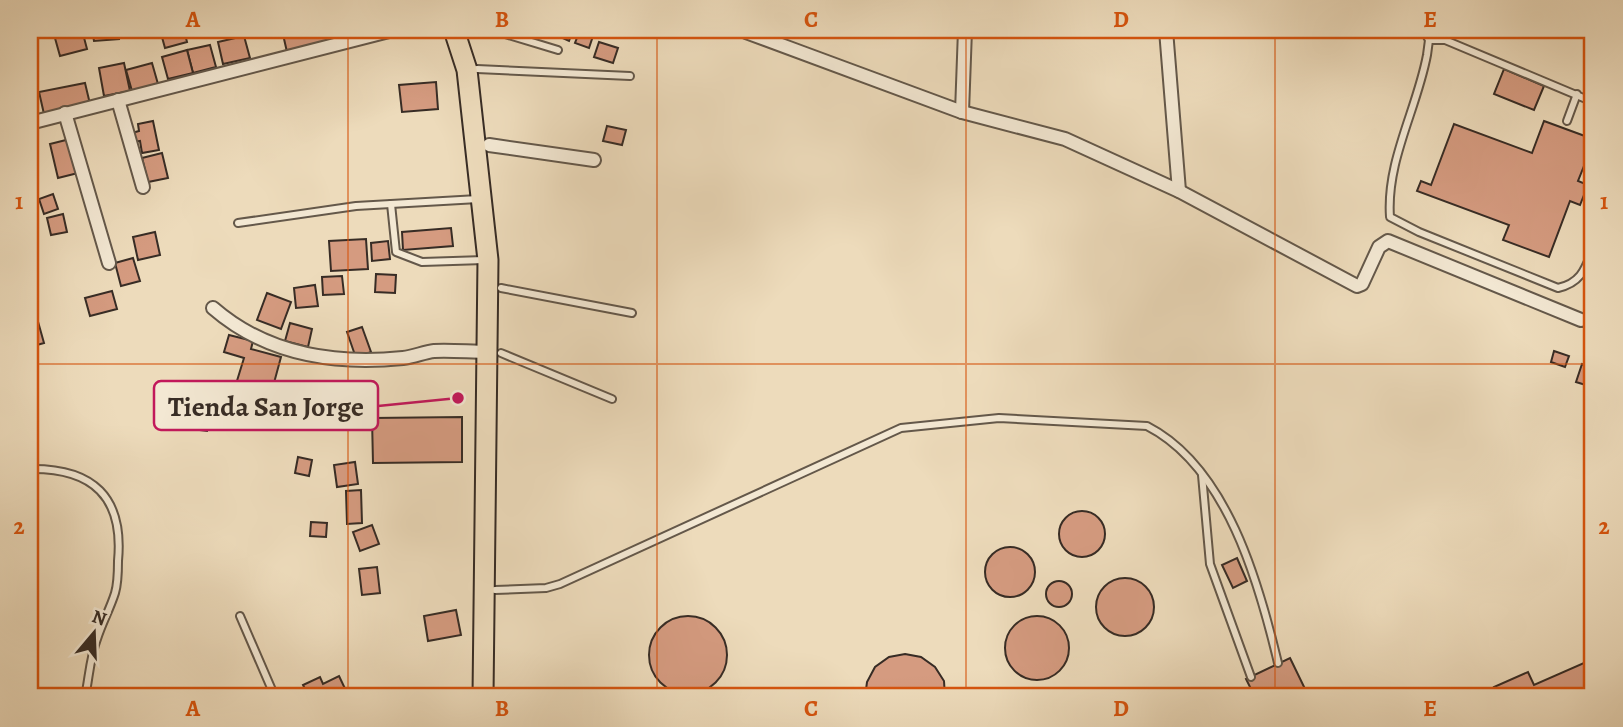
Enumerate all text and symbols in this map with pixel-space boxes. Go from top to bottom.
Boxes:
text: A [185,4,201,35]
text: B [495,4,509,35]
text: C [804,4,818,35]
text: D [1113,4,1129,35]
text: E [1423,4,1437,35]
text: 1 [15,186,23,217]
text: 1 [1600,186,1608,217]
callout: Tienda San Jorge [154,381,378,430]
text: Tienda San Jorge [168,388,364,426]
text: 2 [13,511,25,542]
text: 2 [1598,511,1610,542]
north arrow [60,598,130,668]
text: N [88,603,110,632]
text: A [185,693,201,724]
text: B [495,693,509,724]
text: C [804,693,818,724]
text: D [1113,693,1129,724]
text: E [1423,693,1437,724]

